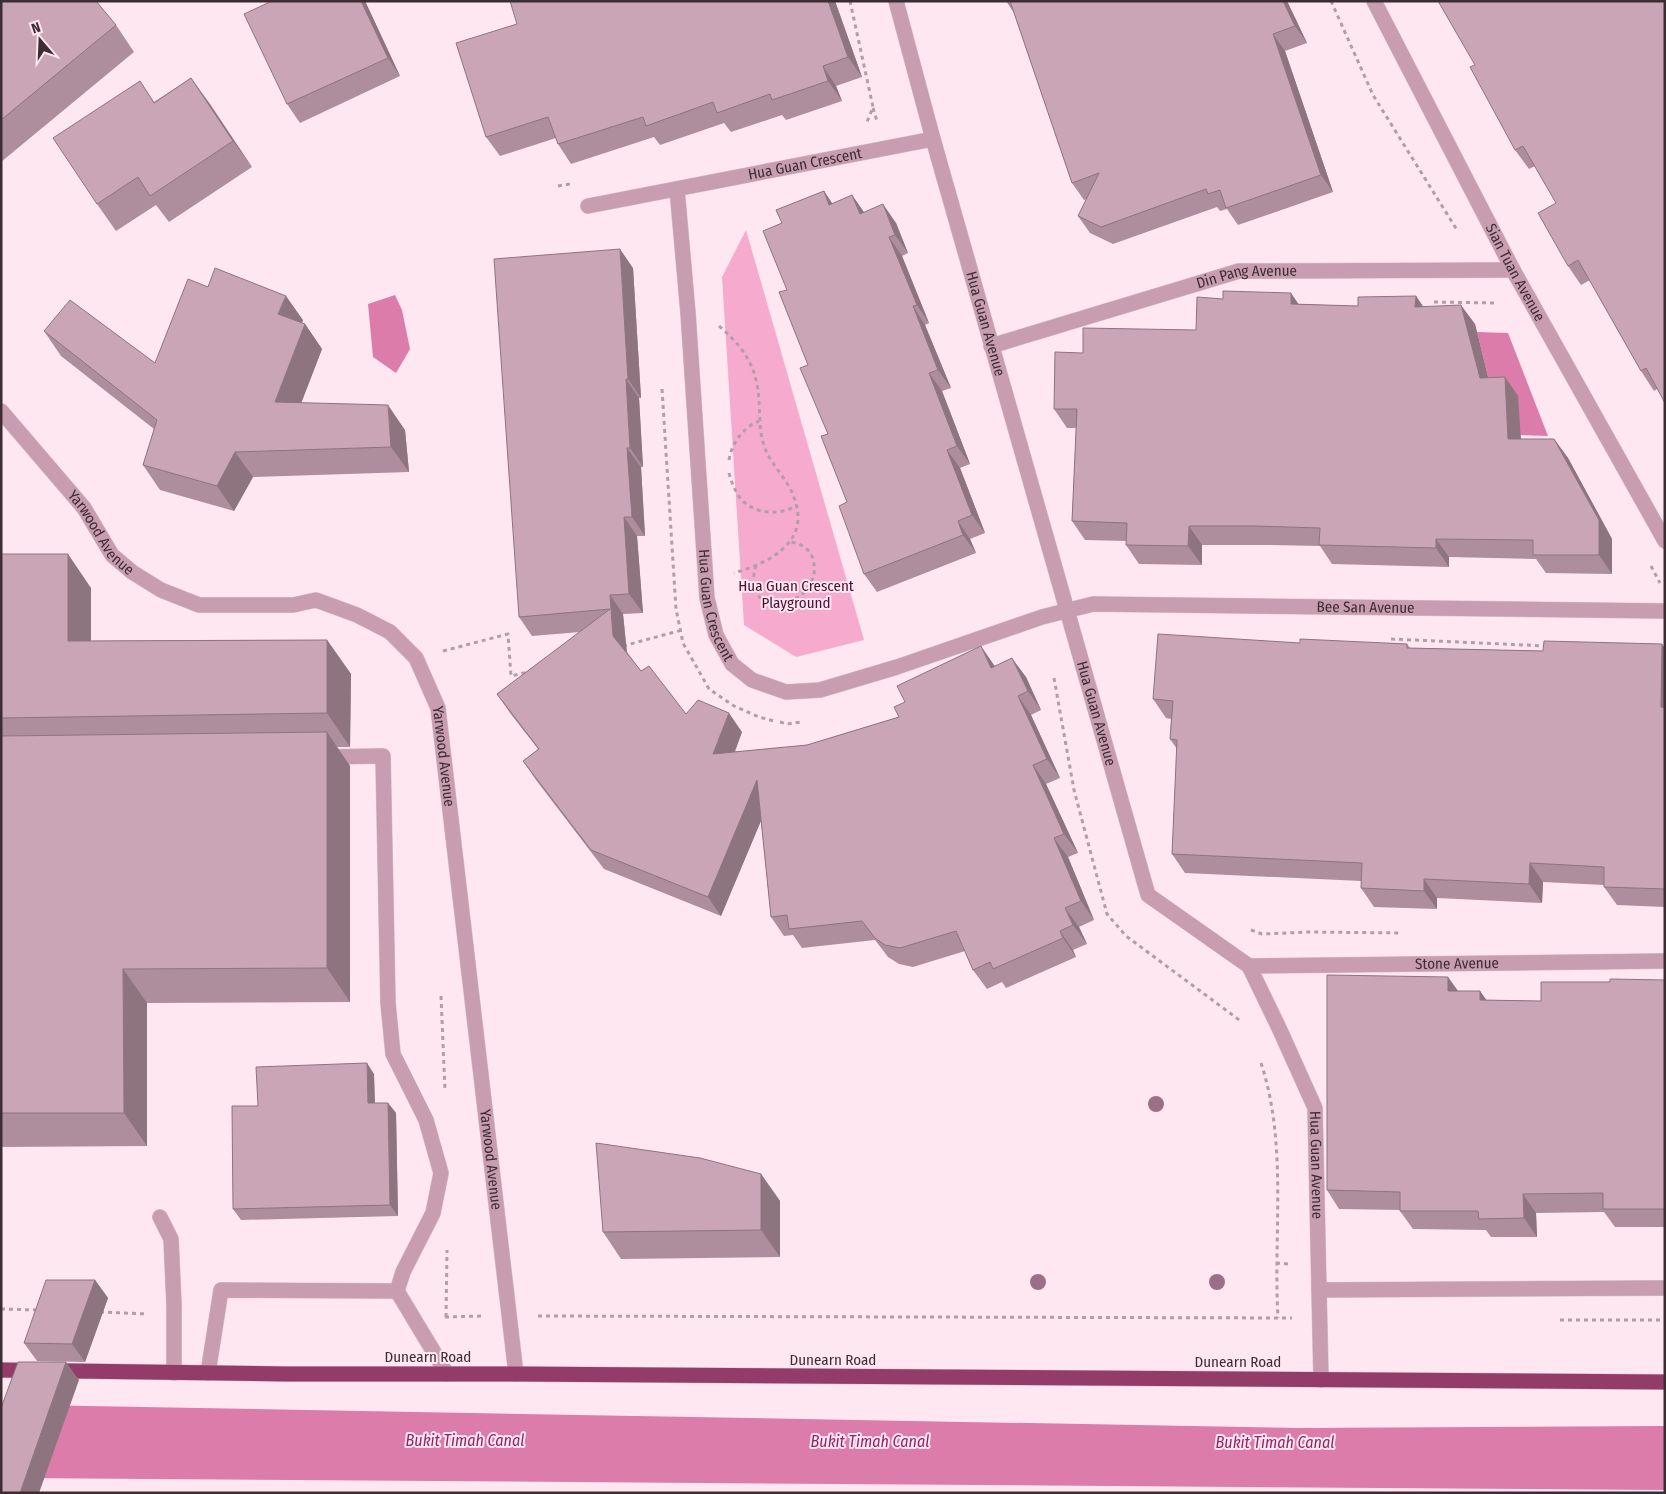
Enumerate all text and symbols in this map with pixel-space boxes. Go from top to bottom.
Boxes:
north arrow [15,15,65,65]
text: N [29,19,43,38]
street label: Hua Guan Crescent [747,144,863,184]
street label: Sian Tuan Avenue [1482,221,1549,324]
street label: Din Pang Avenue [1194,262,1297,292]
street label: Hua Guan Avenue [962,269,1009,378]
street label: Yarwood Avenue [64,487,138,579]
street label: Hua Guan Crescent [695,549,738,664]
park label: Hua Guan Crescent Playground [738,577,854,612]
street label: Bee San Avenue [1316,598,1415,617]
street label: Hua Guan Avenue [1073,659,1120,768]
street label: Yarwood Avenue [429,705,458,808]
street label: Stone Avenue [1415,954,1499,973]
street label: Yarwood Avenue [476,1108,506,1211]
street label: Hua Guan Avenue [1306,1111,1326,1219]
street label: Dunearn Road [385,1348,471,1366]
street label: Dunearn Road [790,1351,876,1369]
street label: Dunearn Road [1195,1353,1281,1371]
water label: Bukit Timah Canal [406,1431,524,1450]
water label: Bukit Timah Canal [811,1432,929,1451]
water label: Bukit Timah Canal [1216,1433,1334,1452]

